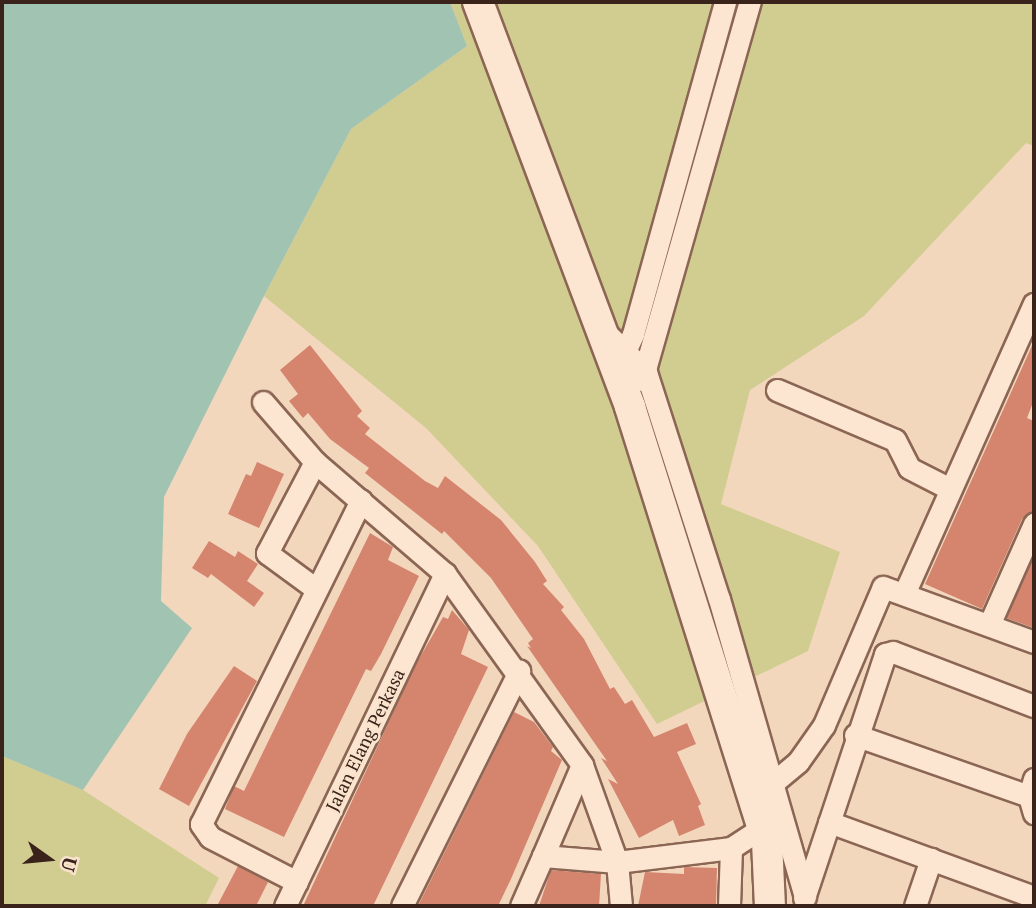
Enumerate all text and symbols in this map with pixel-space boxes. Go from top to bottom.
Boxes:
street label: Jalan Elang Perkasa [321,665,409,815]
north arrow [14,824,84,894]
text: U [56,855,84,874]

